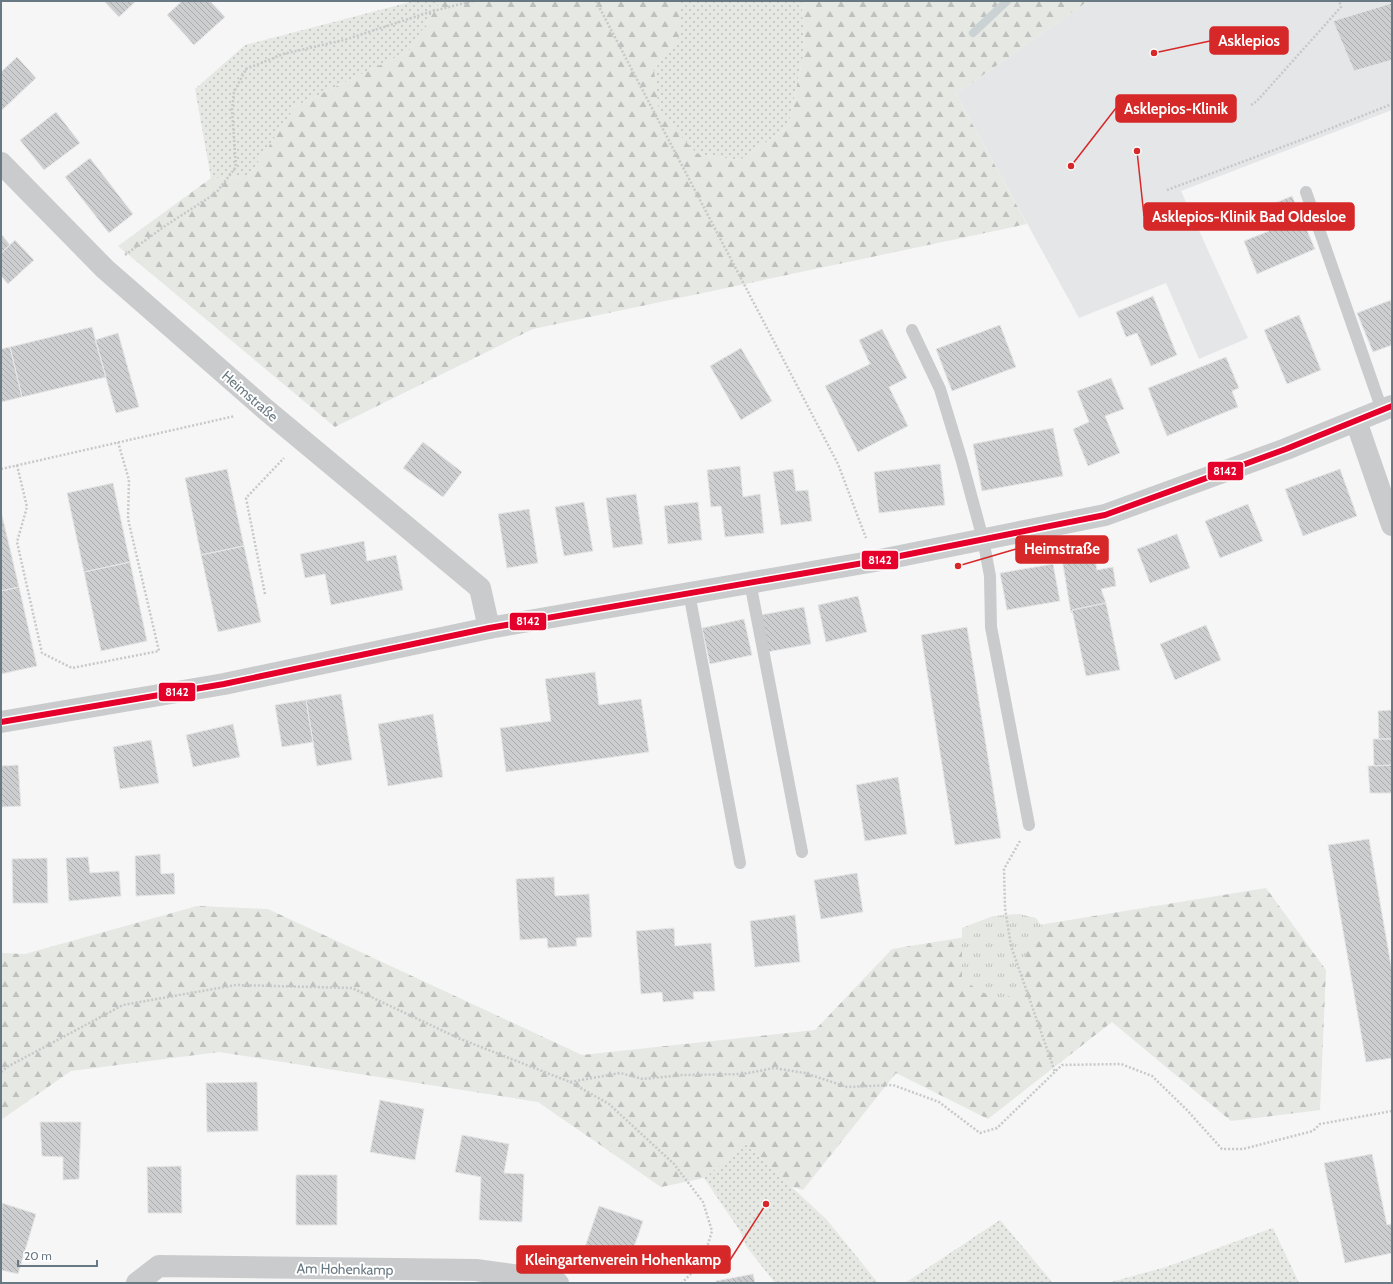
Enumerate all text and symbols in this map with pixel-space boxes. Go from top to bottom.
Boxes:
callout: Asklepios [1210,27,1288,54]
text: Asklepios [1218,32,1280,50]
callout: Asklepios-Klinik [1116,95,1236,122]
text: Asklepios-Klinik [1124,100,1229,118]
callout: Asklepios-Klinik Bad Oldesloe [1144,203,1354,230]
text: Asklepios-Klinik Bad Oldesloe [1152,208,1346,226]
street label: Heimstraße [218,367,282,425]
line badge: 8142 [1207,461,1244,481]
text: 8142 [1213,464,1237,478]
callout: Heimstraße [1016,536,1108,563]
text: Heimstraße [1024,540,1100,558]
line badge: 8142 [861,550,899,570]
text: 8142 [868,553,892,567]
line badge: 8142 [509,612,547,631]
text: 8142 [516,614,540,628]
line badge: 8142 [158,682,196,702]
text: 8142 [165,685,189,699]
scale bar [18,1242,97,1268]
callout: Kleingartenverein Hohenkamp [517,1246,730,1273]
text: 20 m [24,1248,52,1263]
text: Kleingartenverein Hohenkamp [525,1251,722,1269]
street label: Am Hohenkamp [296,1259,394,1279]

